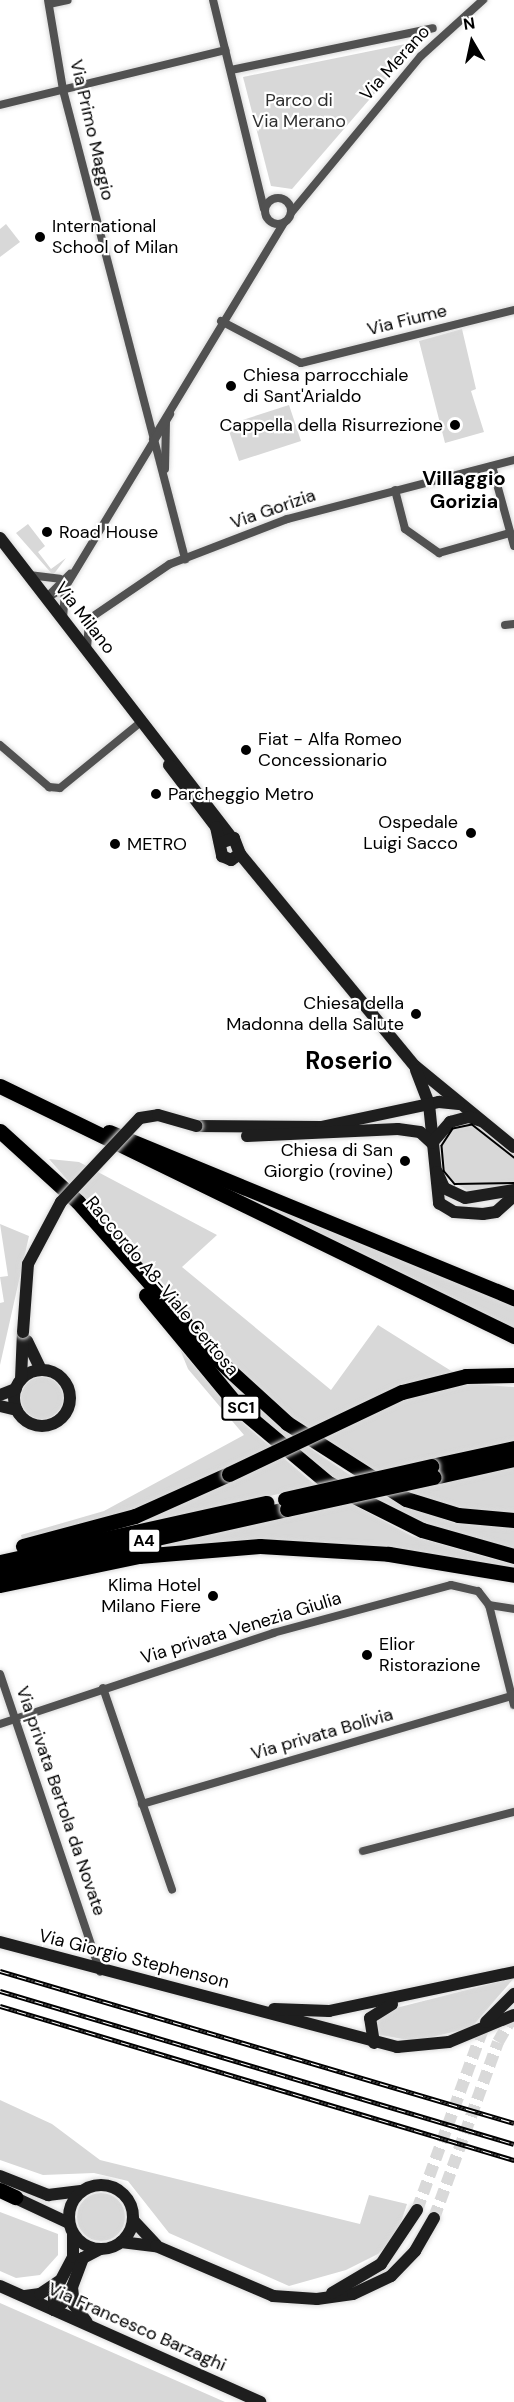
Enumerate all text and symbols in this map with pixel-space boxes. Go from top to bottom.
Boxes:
north arrow [442,12,502,72]
text: N [462,12,477,35]
street label: Via Merano [356,21,434,105]
street label: Via Primo Maggio [65,57,119,203]
park label: Parco di Via Merano [252,90,346,132]
place label: International School of Milan [52,216,178,258]
marker: International School of Milan [33,230,47,244]
street label: Via Fiume [365,300,449,340]
place label: Chiesa parrocchiale di Sant'Arialdo [243,365,408,407]
marker: Chiesa parrocchiale di Sant'Arialdo [224,379,238,393]
place label: Cappella della Risurrezione [219,414,443,436]
marker: Cappella della Risurrezione [448,418,462,432]
district label: Villaggio Gorizia [422,467,506,514]
street label: Via Gorizia [228,484,318,534]
place label: Road House [59,521,158,543]
marker: Road House [40,525,54,539]
street label: Via Milano [50,578,120,658]
place label: Fiat - Alfa Romeo Concessionario [258,729,402,771]
marker: Fiat - Alfa Romeo Concessionario [239,743,253,757]
place label: Parcheggio Metro [168,783,314,805]
marker: Parcheggio Metro [149,787,163,801]
place label: Ospedale Luigi Sacco [363,812,458,854]
marker: Ospedale Luigi Sacco [462,824,480,842]
place label: METRO [127,833,187,855]
marker: METRO [108,837,122,851]
place label: Chiesa della Madonna della Salute [226,993,404,1036]
marker: Chiesa della Madonna della Salute [409,1007,423,1021]
district label: Roserio [305,1047,393,1075]
place label: Chiesa di San Giorgio (rovine) [264,1140,393,1182]
marker: Chiesa di San Giorgio (rovine) [398,1154,412,1168]
street label: Raccordo A8-Viale Certosa [81,1192,243,1380]
road number: SC1 [220,1395,262,1421]
road number: A4 [126,1528,162,1554]
place label: Klima Hotel Milano Fiere [101,1575,201,1618]
street label: Via privata Venezia Giulia [138,1587,344,1669]
marker: Klima Hotel Milano Fiere [206,1589,220,1603]
place label: Elior Ristorazione [379,1634,480,1676]
marker: Elior Ristorazione [360,1648,374,1662]
street label: Via privata Bertola da Novate [12,1683,110,1919]
street label: Via privata Bolivia [248,1703,396,1765]
street label: Via Giorgio Stephenson [37,1925,231,1993]
street label: Via Francesco Barzaghi [45,2278,229,2376]

